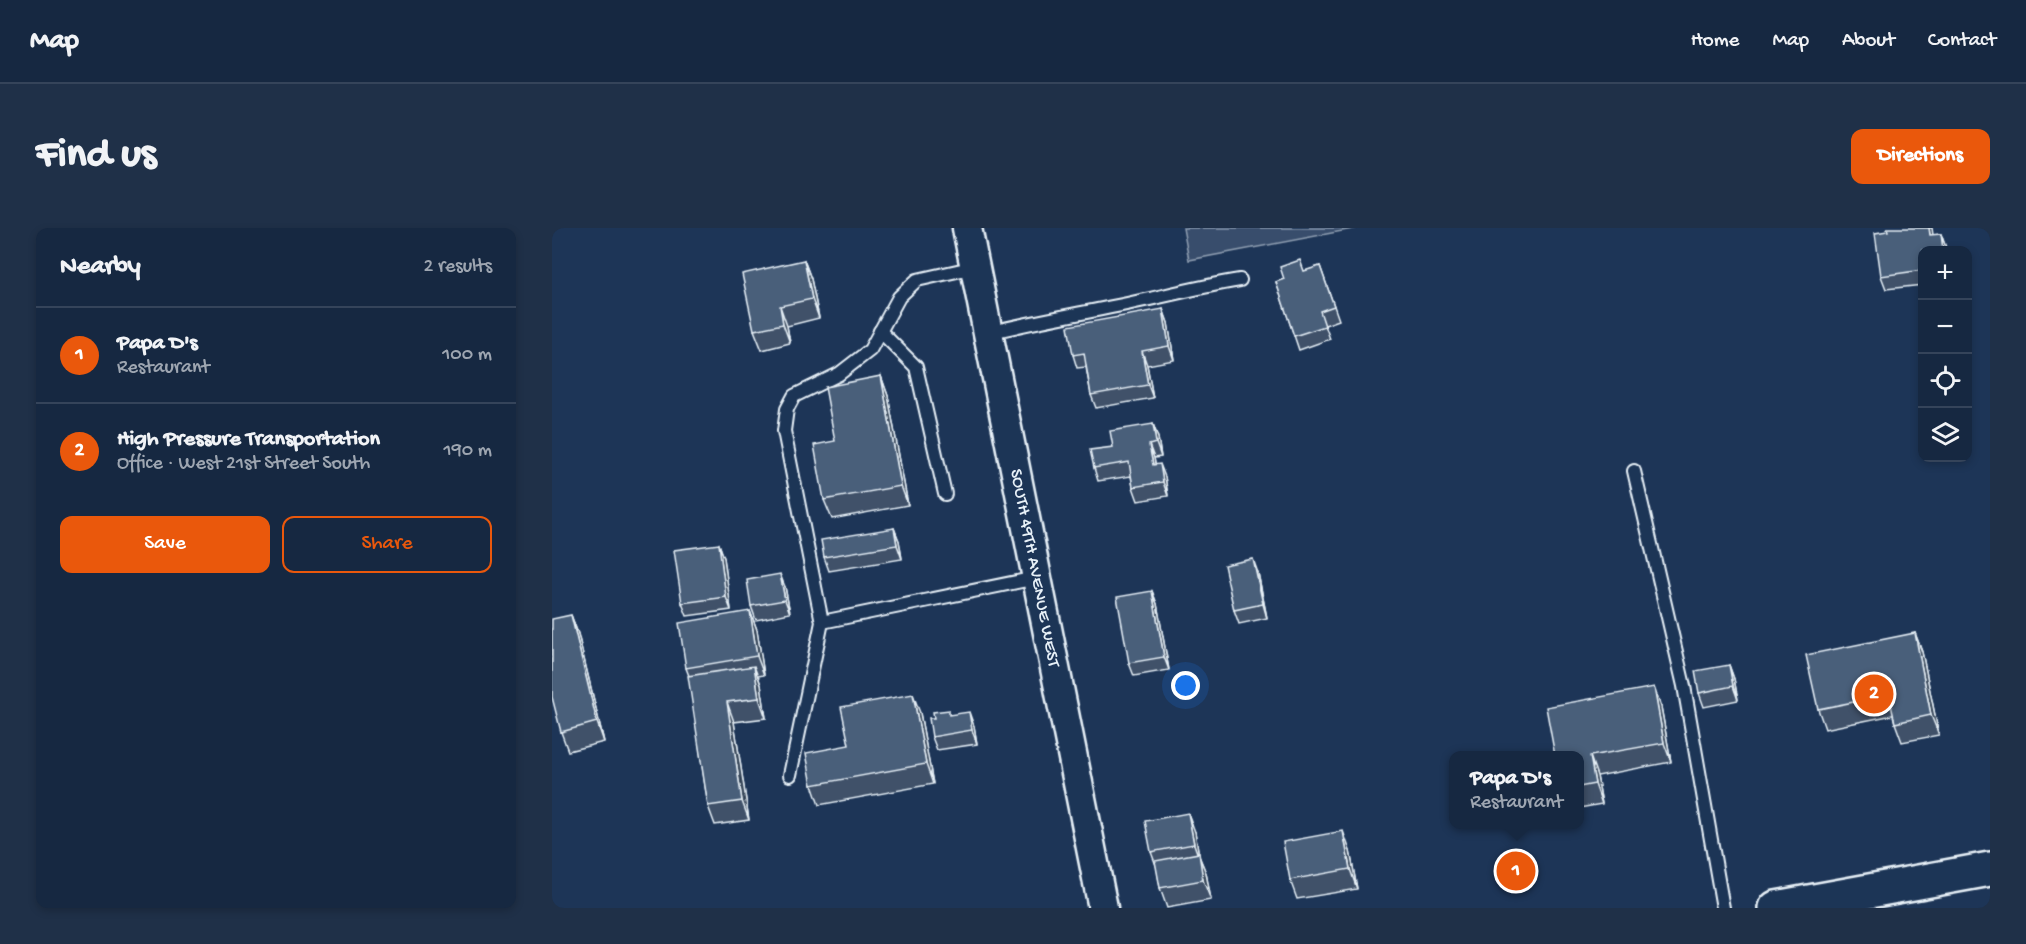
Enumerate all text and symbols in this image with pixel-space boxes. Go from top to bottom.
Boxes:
text: Map [30,25,79,58]
text: Home [1691,29,1739,54]
text: Map [1772,29,1809,54]
text: About [1842,29,1895,54]
text: Contact [1928,29,1996,54]
button: Directions [1851,129,1990,184]
text: Find us [36,132,156,181]
map controls [1918,246,1972,462]
button: + [1918,246,1972,300]
text: Nearby [60,252,141,283]
text: 2 results [423,256,492,279]
button: − [1918,300,1972,354]
text: Papa D's [117,331,198,357]
text: 1 [75,344,84,367]
text: 100 m [442,344,492,367]
button: locate [1918,354,1972,408]
text: Restaurant [117,357,210,380]
button: layers [1918,408,1972,462]
text: High Pressure Transportation [117,427,380,453]
text: 2 [75,440,84,463]
text: 190 m [444,440,492,463]
text: Office · West 21st Street South [117,453,370,476]
street label: SOUTH 49TH AVENUE WEST [1004,467,1064,670]
button: Save [60,516,270,573]
button: Share [282,516,492,573]
your location [1171,671,1200,700]
pin: 2 [1854,672,1894,716]
popup [1449,751,1584,829]
text: Papa D's [1470,766,1551,792]
text: Restaurant [1470,792,1563,815]
pin: 1 [1496,848,1536,894]

